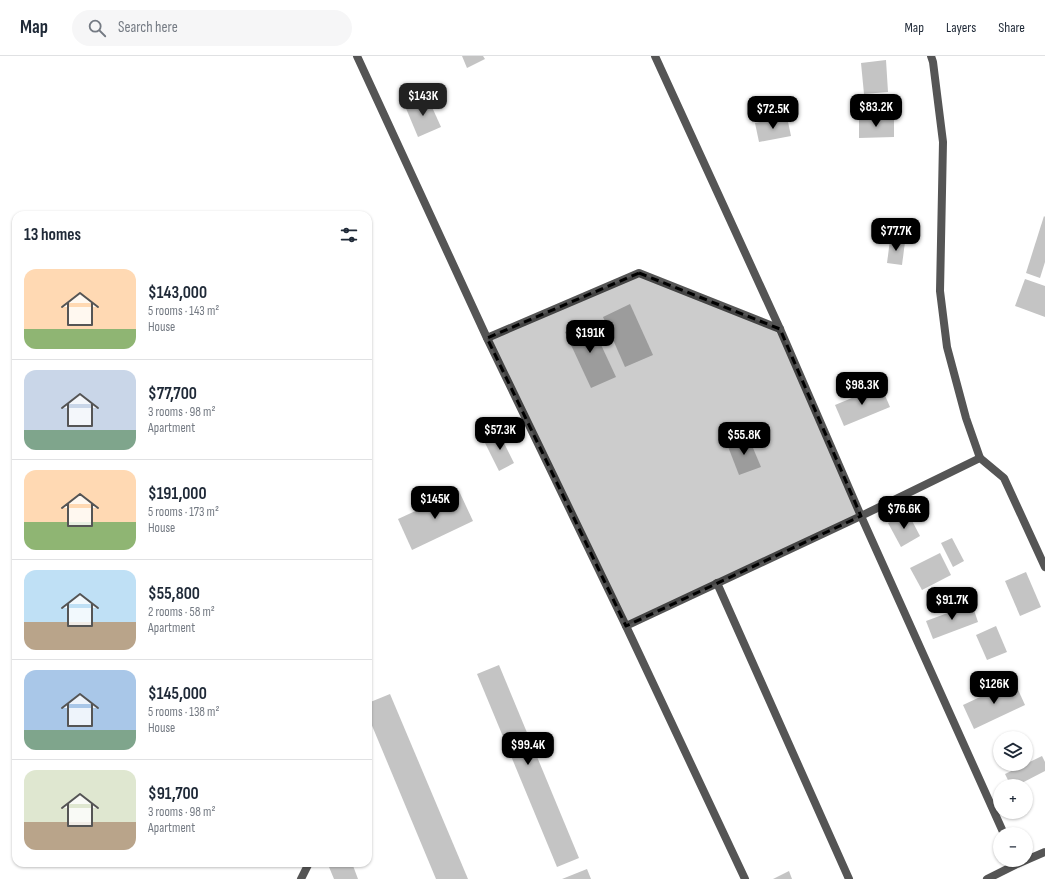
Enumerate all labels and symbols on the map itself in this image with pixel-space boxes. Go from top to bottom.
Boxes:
pin: $143K [395,83,451,117]
pin: $83.2K [843,94,909,128]
pin: $72.5K [740,96,806,130]
pin: $77.7K [863,218,929,252]
pin: $191K [562,320,618,354]
pin: $98.3K [829,372,895,406]
pin: $57.3K [467,417,533,451]
pin: $55.8K [711,422,777,456]
pin: $145K [407,486,463,520]
pin: $76.6K [871,496,937,530]
pin: $91.7K [919,587,985,621]
pin: $126K [966,671,1022,705]
pin: $99.4K [495,732,561,766]

